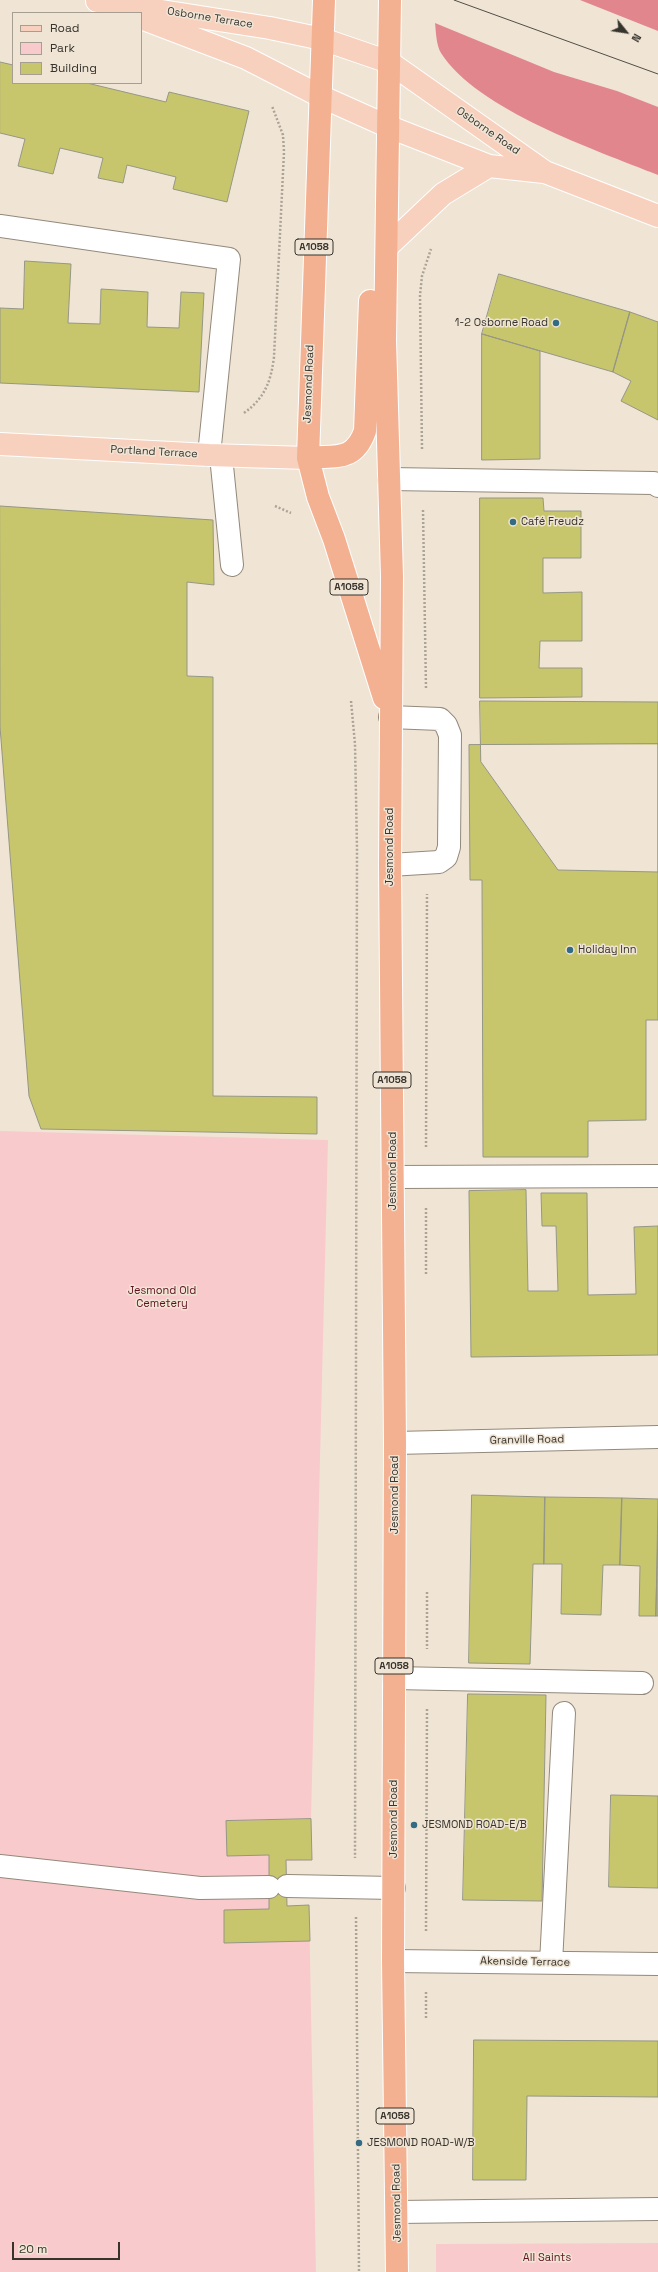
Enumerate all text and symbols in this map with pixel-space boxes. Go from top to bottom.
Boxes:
street label: Osborne Terrace [166,5,254,31]
legend [12,12,142,84]
north arrow [606,12,646,52]
text: Road [50,20,79,36]
text: N [628,31,644,45]
text: Park [50,40,75,56]
text: Building [50,60,97,76]
street label: Osborne Road [454,104,522,158]
road number: A1058 [295,239,333,255]
place label: 1-2 Osborne Road [455,316,548,330]
marker: 1-2 Osborne Road [551,318,561,328]
street label: Jesmond Road [301,345,317,423]
street label: Portland Terrace [110,443,198,461]
place label: Café Freudz [521,515,584,529]
marker: Café Freudz [508,517,518,527]
road number: A1058 [330,579,368,595]
street label: Jesmond Road [383,808,397,886]
place label: Holiday Inn [578,943,636,957]
marker: Holiday Inn [565,945,575,955]
road number: A1058 [373,1072,411,1088]
street label: Jesmond Road [386,1132,400,1210]
park label: Jesmond Old Cemetery [128,1284,196,1310]
street label: Granville Road [490,1433,564,1447]
street label: Jesmond Road [388,1456,402,1534]
road number: A1058 [375,1658,413,1674]
street label: Jesmond Road [387,1780,401,1858]
place label: JESMOND ROAD-E/B [422,1818,527,1832]
marker: JESMOND ROAD-E/B [409,1820,419,1830]
street label: Akenside Terrace [480,1955,570,1969]
road number: A1058 [376,2108,414,2124]
place label: JESMOND ROAD-W/B [367,2136,474,2150]
marker: JESMOND ROAD-W/B [354,2138,364,2148]
street label: Jesmond Road [390,2164,404,2242]
scale bar [14,2234,122,2260]
text: 20 m [19,2241,47,2257]
park label: All Saints [523,2251,571,2265]

